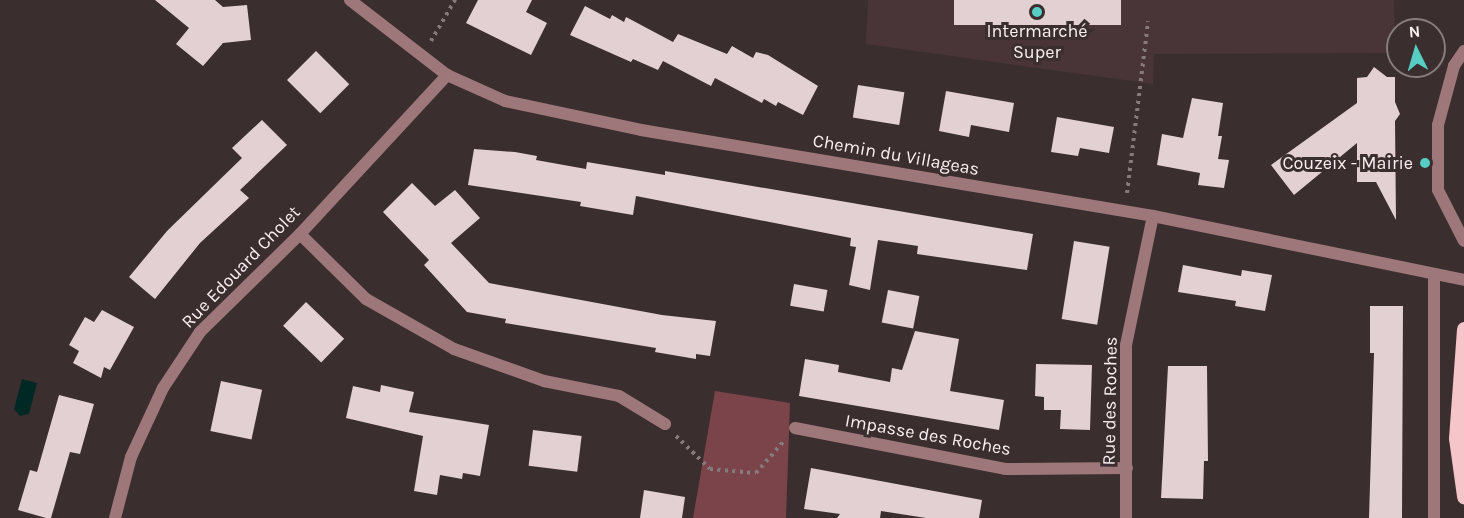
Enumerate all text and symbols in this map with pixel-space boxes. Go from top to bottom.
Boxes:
marker: Intermarché Super [1030,5,1044,19]
north arrow [1386,18,1446,78]
place label: Intermarché Super [986,21,1088,63]
text: N [1408,22,1421,42]
street label: Chemin du Villageas [811,130,981,180]
place label: Couzeix - Mairie [1282,152,1413,174]
marker: Couzeix - Mairie [1418,156,1432,170]
street label: Rue Edouard Cholet [177,202,305,332]
street label: Rue des Roches [1098,336,1122,466]
street label: Impasse des Roches [843,410,1013,460]

